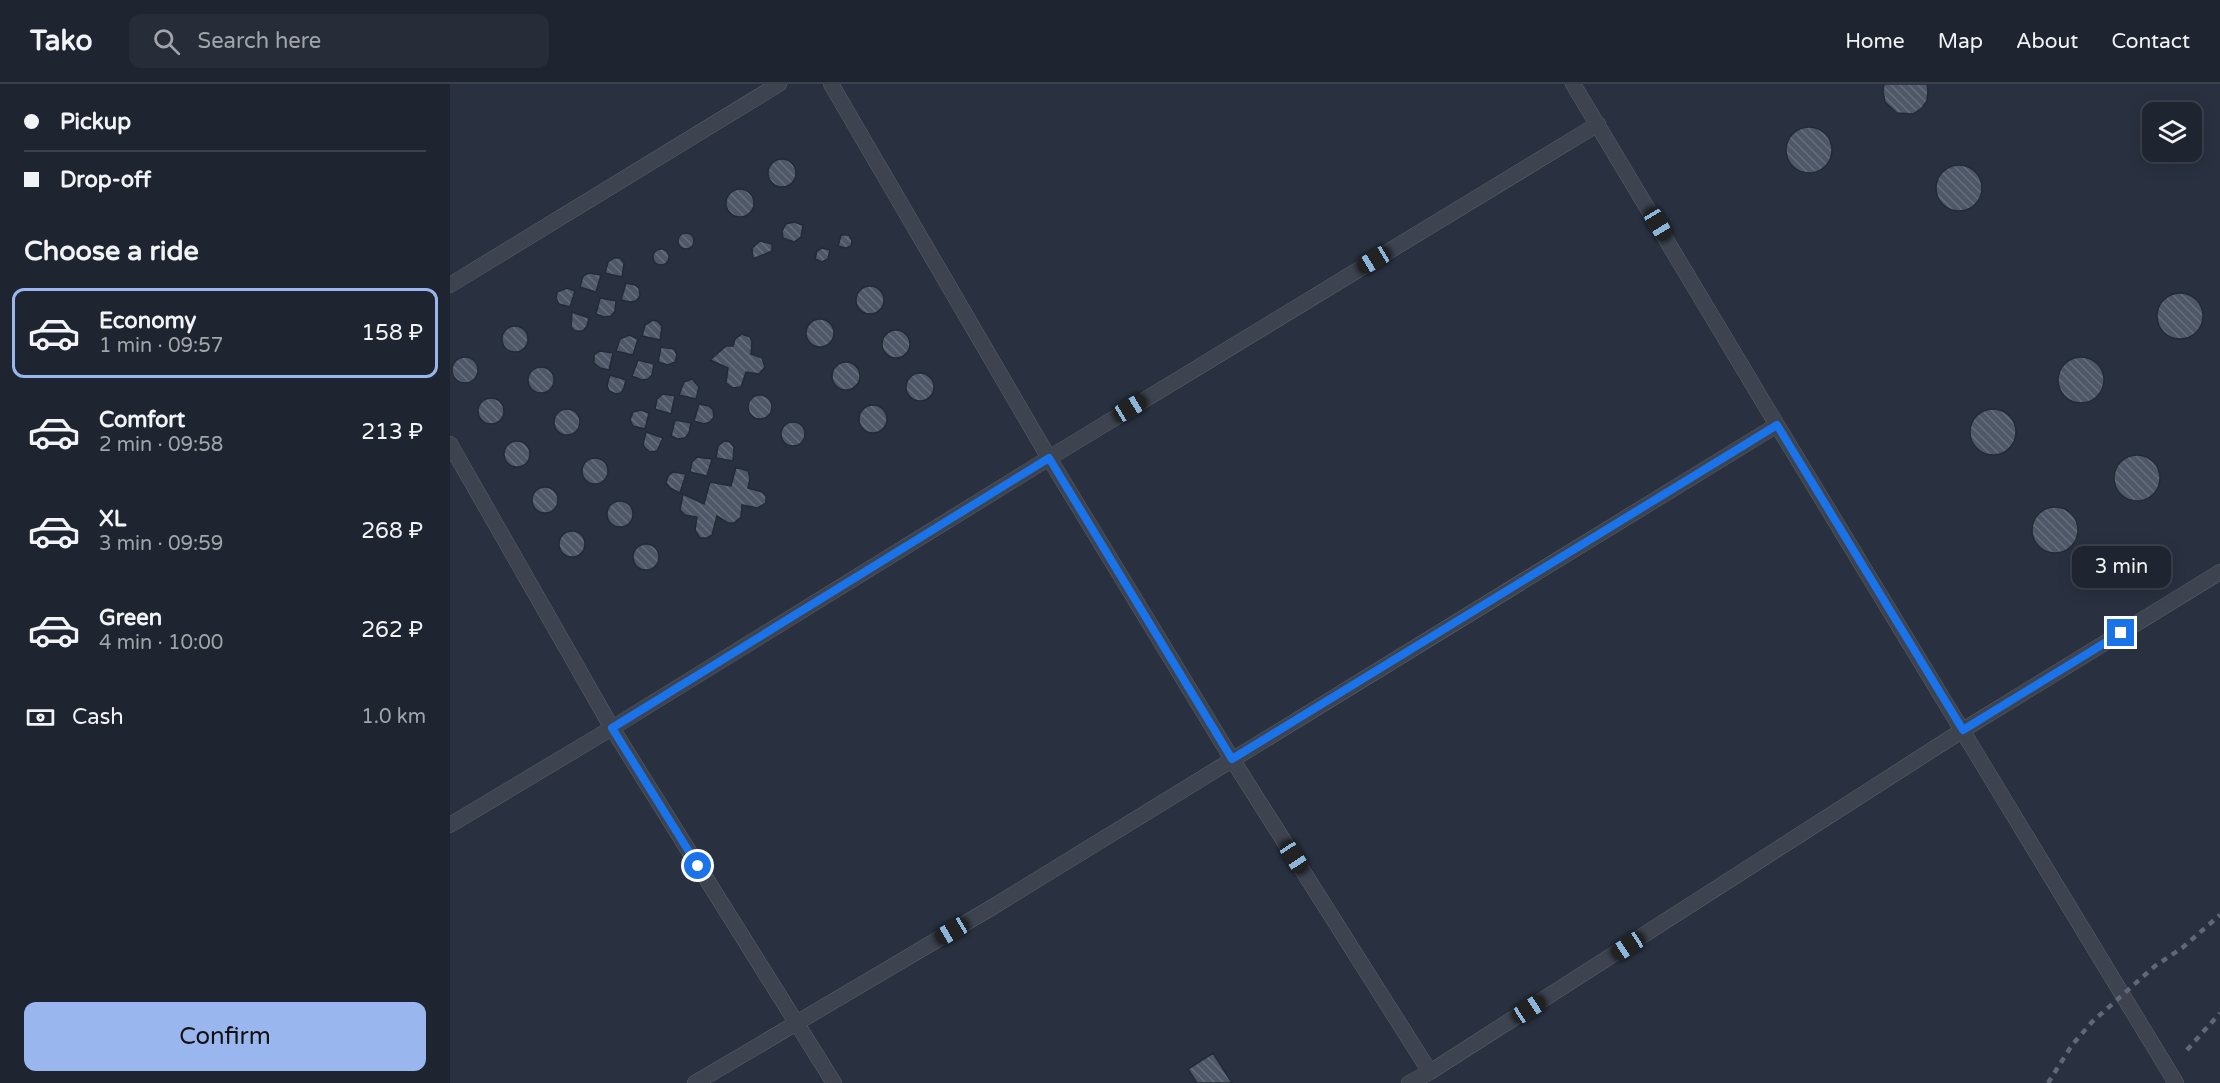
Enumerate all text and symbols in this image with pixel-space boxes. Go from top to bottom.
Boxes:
search box [129,14,549,68]
text: Tako [30,24,93,58]
icon: search [150,25,183,58]
text: Search here [198,28,321,54]
text: Home [1845,29,1905,54]
text: Map [1938,29,1983,54]
text: About [2016,29,2078,54]
text: Contact [2111,29,2190,54]
map controls [2142,102,2202,162]
button: layers [2142,102,2202,162]
text: Pickup [60,109,131,135]
text: Drop-off [60,167,151,193]
car [1641,204,1675,244]
text: Choose a ride [24,235,199,268]
car [1354,243,1394,277]
icon: car [27,306,81,360]
text: Economy [99,308,196,334]
text: 158 ₽ [361,320,423,346]
text: 1 min · 09:57 [99,334,223,358]
car [1110,391,1150,425]
icon: car [27,405,81,459]
text: Comfort [99,407,185,433]
text: 213 ₽ [361,419,423,445]
text: 2 min · 09:58 [99,433,223,457]
icon: car [27,504,81,558]
text: XL [99,506,126,532]
text: 268 ₽ [361,518,423,544]
text: 3 min · 09:59 [99,532,223,556]
callout: 3 min [2072,546,2170,588]
text: 3 min [2095,555,2148,579]
icon: car [27,603,81,657]
text: Green [99,605,162,631]
text: 262 ₽ [361,617,423,643]
route end [2107,619,2134,646]
text: 4 min · 10:00 [99,631,223,655]
icon: cash [24,701,57,734]
text: Cash [72,704,124,730]
text: 1.0 km [361,705,426,729]
car [1277,837,1311,877]
route start [684,852,711,879]
car [932,914,972,948]
car [1608,929,1648,963]
car [1509,992,1549,1026]
button: Confirm [24,1002,426,1071]

